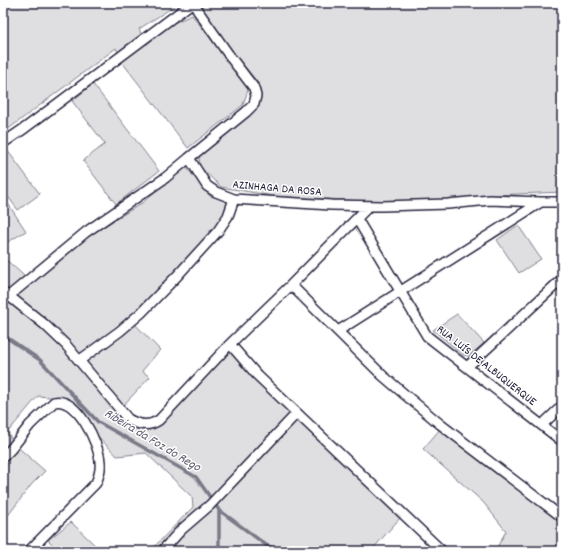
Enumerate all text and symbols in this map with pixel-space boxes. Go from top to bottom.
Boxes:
street label: AZINHAGA DA ROSA [232,177,323,201]
street label: RUA LUÍS DE ALBUQUERQUE [432,322,540,411]
water label: Ribeira da Foz do Rego [100,405,205,478]

